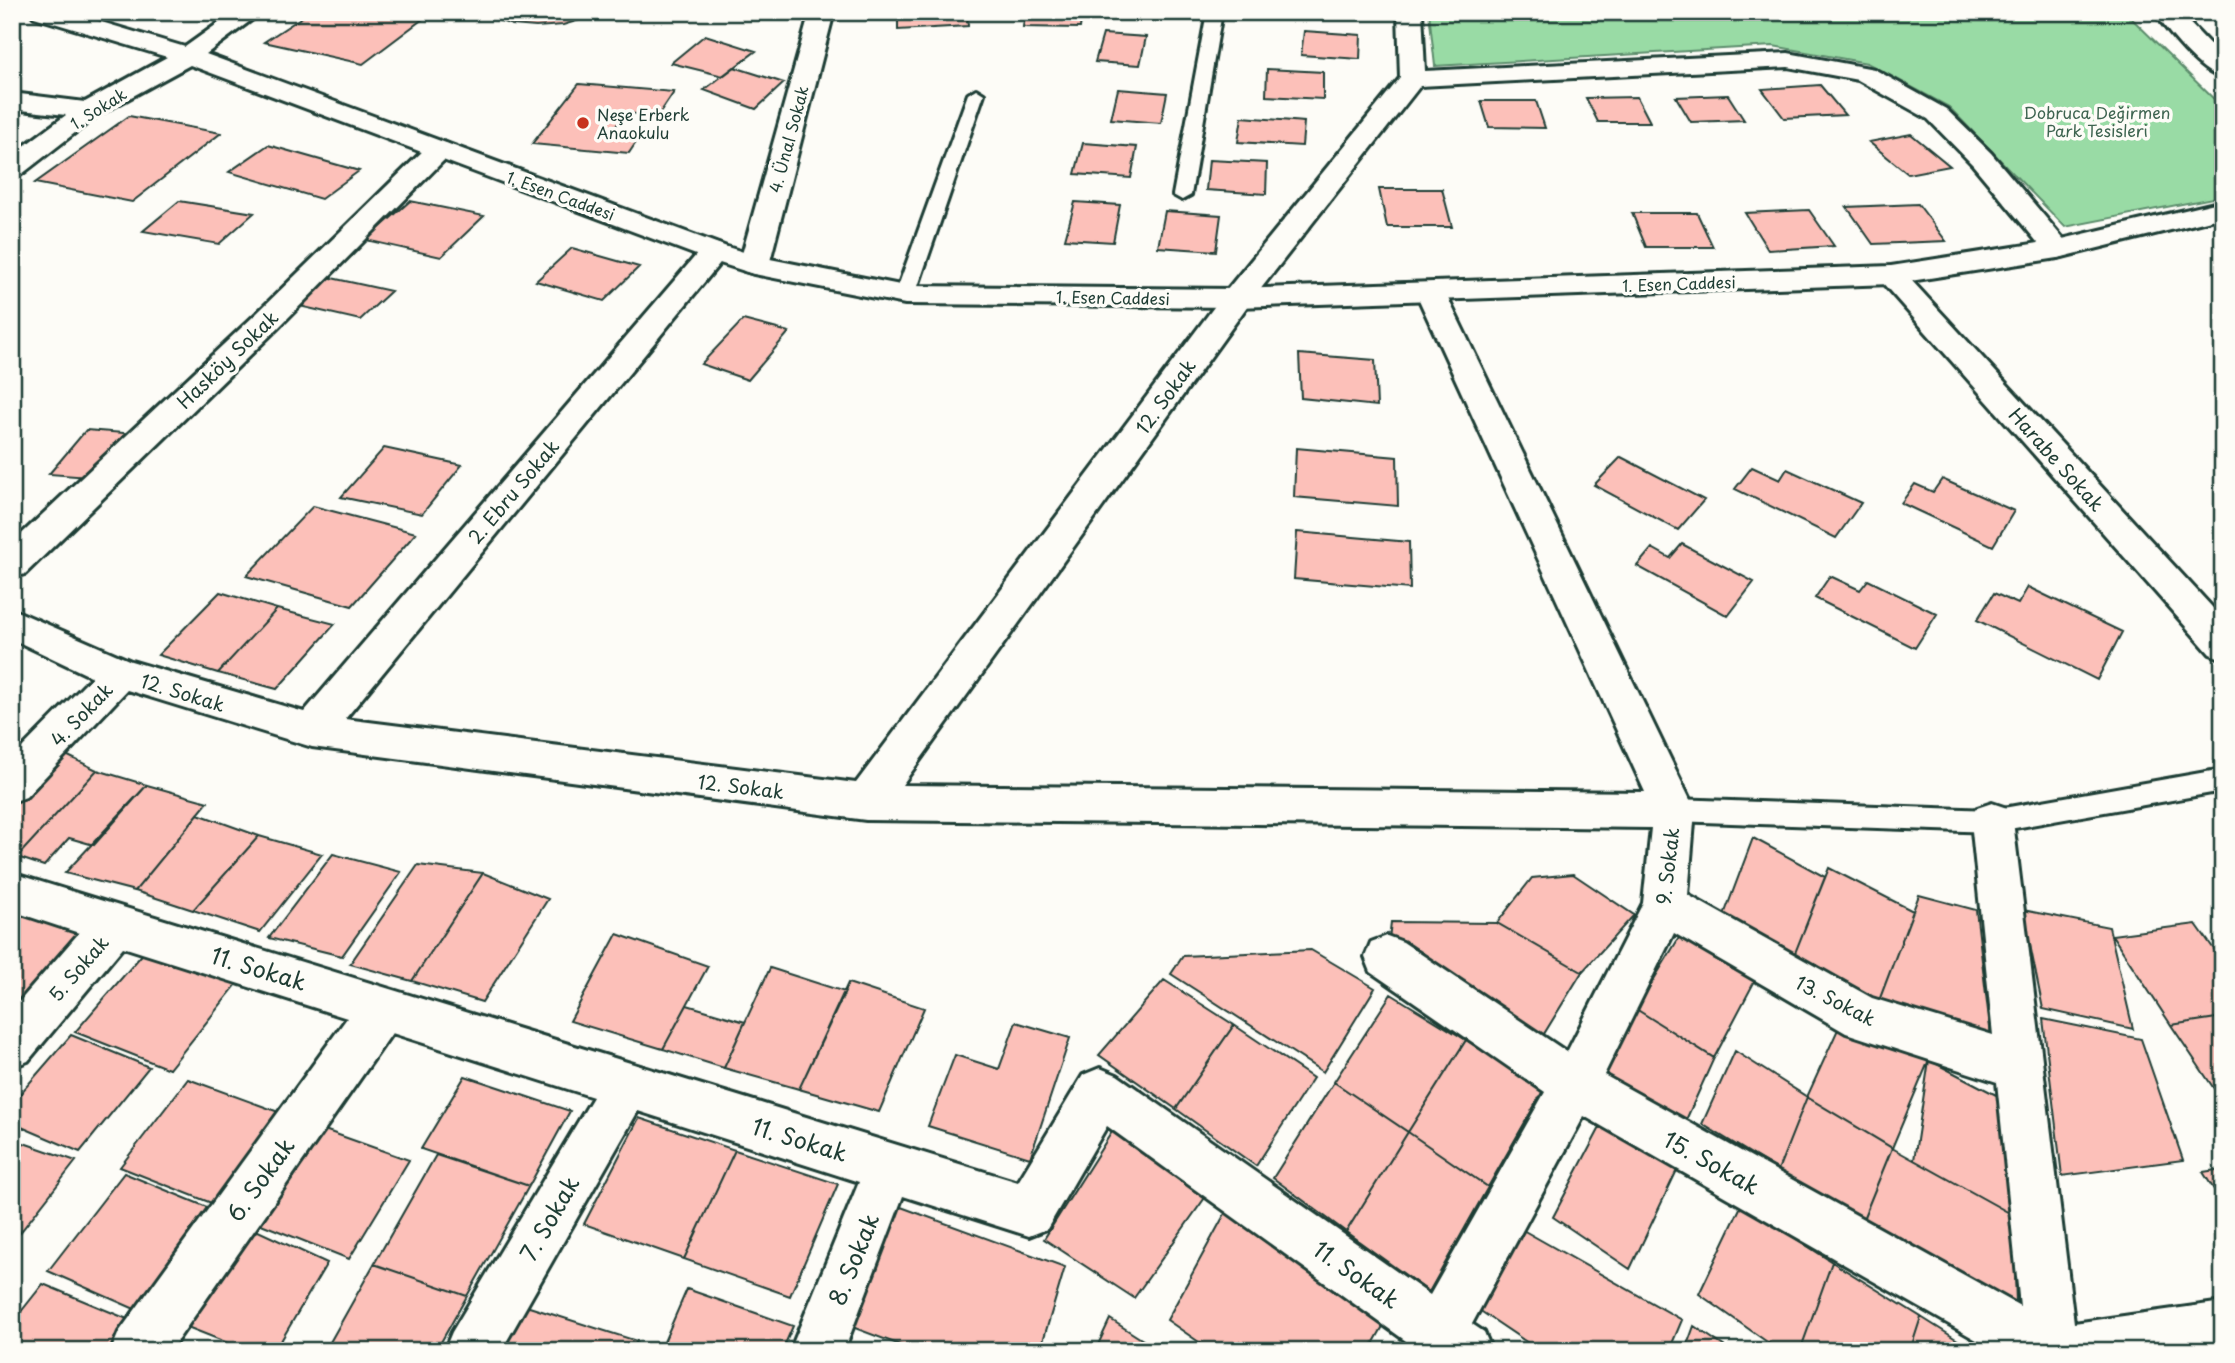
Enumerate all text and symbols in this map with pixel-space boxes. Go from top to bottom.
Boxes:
street label: 1. Sokak [65,81,131,135]
street label: 4. Ünal Sokak [762,83,814,195]
park label: Dobruca Değirmen Park Tesisleri [2024,100,2170,142]
place label: Neşe Erberk Anaokulu [597,102,690,144]
marker: Neşe Erberk Anaokulu [575,115,591,131]
street label: 1. Esen Caddesi [504,164,618,226]
street label: 1. Esen Caddesi [1622,269,1736,297]
street label: 1. Esen Caddesi [1056,284,1170,310]
street label: Hasköy Sokak [170,303,284,415]
street label: 12. Sokak [1128,353,1202,439]
street label: Harabe Sokak [2003,401,2111,517]
street label: 2. Ebru Sokak [461,433,565,549]
street label: 12. Sokak [137,666,229,718]
street label: 4. Sokak [43,676,119,752]
street label: 12. Sokak [696,767,786,805]
street label: 9. Sokak [1648,826,1686,906]
street label: 5. Sokak [41,929,115,1007]
street label: 11. Sokak [207,937,311,999]
street label: 13. Sokak [1791,968,1881,1032]
street label: 11. Sokak [748,1108,852,1170]
street label: 15. Sokak [1657,1121,1767,1203]
street label: 6. Sokak [217,1130,303,1228]
street label: 7. Sokak [510,1169,588,1267]
street label: 8. Sokak [819,1208,887,1310]
street label: 11. Sokak [1307,1231,1407,1317]

